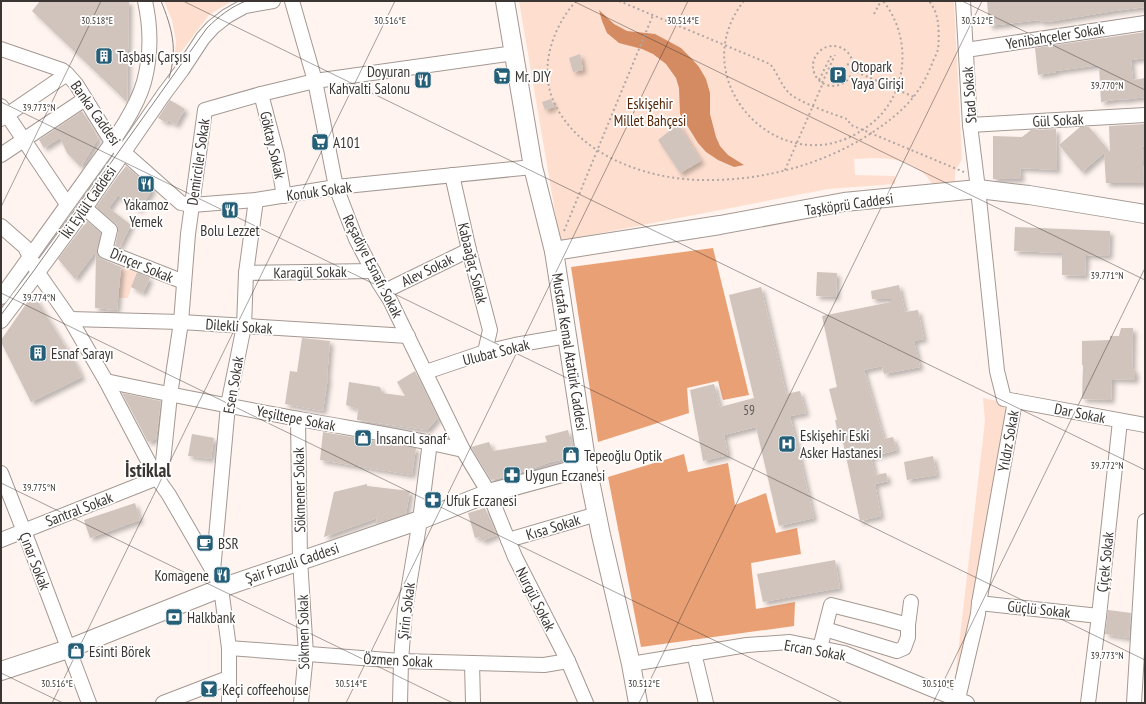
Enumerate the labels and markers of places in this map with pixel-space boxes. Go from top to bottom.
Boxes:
building icon: Taşbaşı Çarşısı [94,46,114,66]
place label: Taşbaşı Çarşısı [117,47,191,66]
place label: Otopark Yaya Girişi [851,57,904,93]
place label: Doyuran Kahvalti Salonu [329,62,410,98]
parking icon: Otopark Yaya Girişi [828,65,848,85]
supermarket icon: Mr. DIY [492,66,512,86]
place label: Mr. DIY [515,67,551,86]
restaurant icon: Doyuran Kahvalti Salonu [413,70,433,90]
supermarket icon: A101 [310,132,330,152]
place label: A101 [333,133,360,152]
restaurant icon: Yakamoz Yemek [136,174,156,194]
place label: Yakamoz Yemek [123,195,169,231]
restaurant icon: Bolu Lezzet [220,200,240,220]
place label: Bolu Lezzet [200,221,260,240]
building icon: Esnaf Sarayı [28,343,48,363]
place label: Esnaf Sarayı [51,344,114,363]
place label: Eskişehir Eski Asker Hastanesi [800,426,882,462]
shop icon: İnsancıl sanaf [353,428,373,448]
place label: İnsancıl sanaf [376,429,448,448]
hospital icon: Eskişehir Eski Asker Hastanesi [777,434,797,454]
shop icon: Tepeoğlu Optik [561,445,581,465]
place label: Tepeoğlu Optik [584,446,662,465]
pharmacy icon: Uygun Eczanesi [502,465,522,485]
place label: Uygun Eczanesi [525,466,605,485]
pharmacy icon: Ufuk Eczanesi [423,490,443,510]
place label: Ufuk Eczanesi [446,491,517,510]
cafe icon: BSR [195,533,215,553]
place label: BSR [218,534,239,553]
restaurant icon: Komagene [212,565,232,585]
place label: Komagene [154,566,209,585]
bank icon: Halkbank [164,607,184,627]
place label: Halkbank [187,608,235,627]
shop icon: Esinti Börek [66,641,86,661]
place label: Esinti Börek [89,642,151,661]
bar icon: Keçi coffeehouse [199,679,219,699]
place label: Keçi coffeehouse [222,680,309,699]

